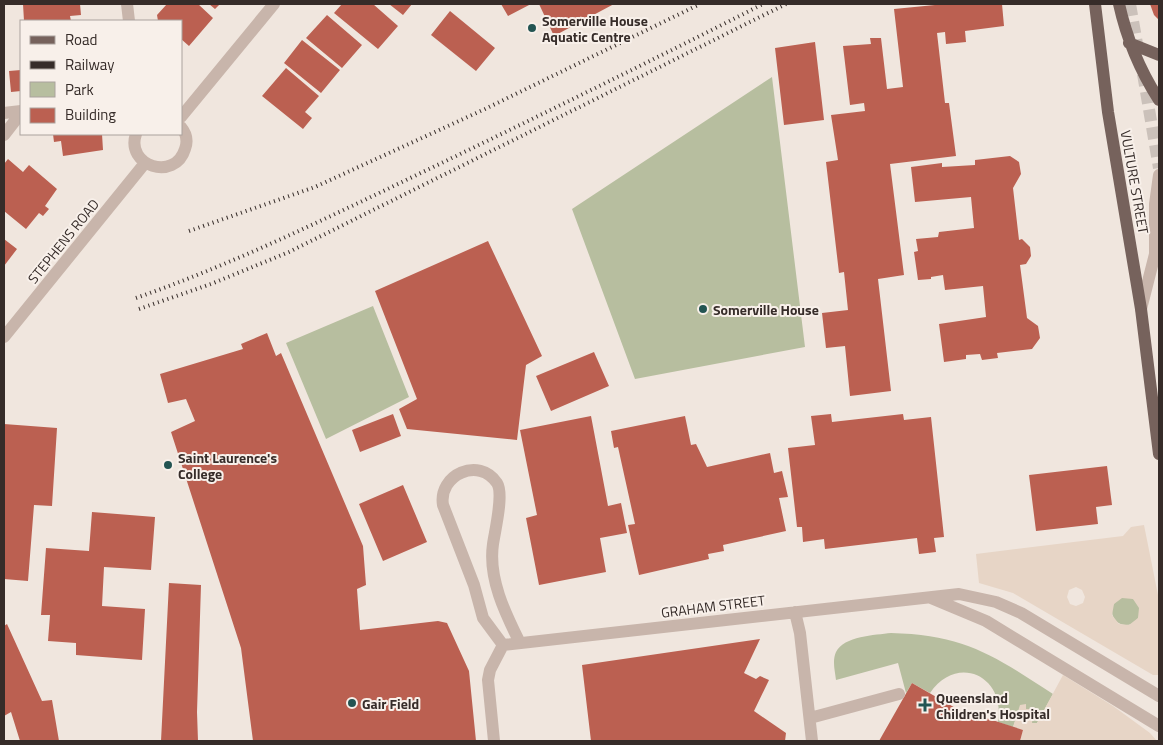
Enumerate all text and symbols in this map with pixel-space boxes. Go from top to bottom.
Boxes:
place label: Somerville House Aquatic Centre [542,10,648,47]
legend [20,20,182,135]
marker: Somerville House Aquatic Centre [526,22,538,34]
text: Road [65,28,97,51]
text: Railway [65,53,115,76]
text: Park [65,78,94,101]
text: Building [65,103,116,126]
street label: VULTURE STREET [1116,129,1155,236]
street label: STEPHENS ROAD [22,194,104,288]
place label: Somerville House [713,299,819,320]
marker: Somerville House [697,303,709,315]
place label: Saint Laurence's College [178,447,277,484]
marker: Saint Laurence's College [162,459,174,471]
street label: GRAHAM STREET [660,589,767,623]
place label: Queensland Children's Hospital [936,687,1050,724]
place label: Gair Field [362,693,419,714]
marker: Gair Field [346,697,358,709]
marker: Queensland Children's Hospital [918,698,932,712]

